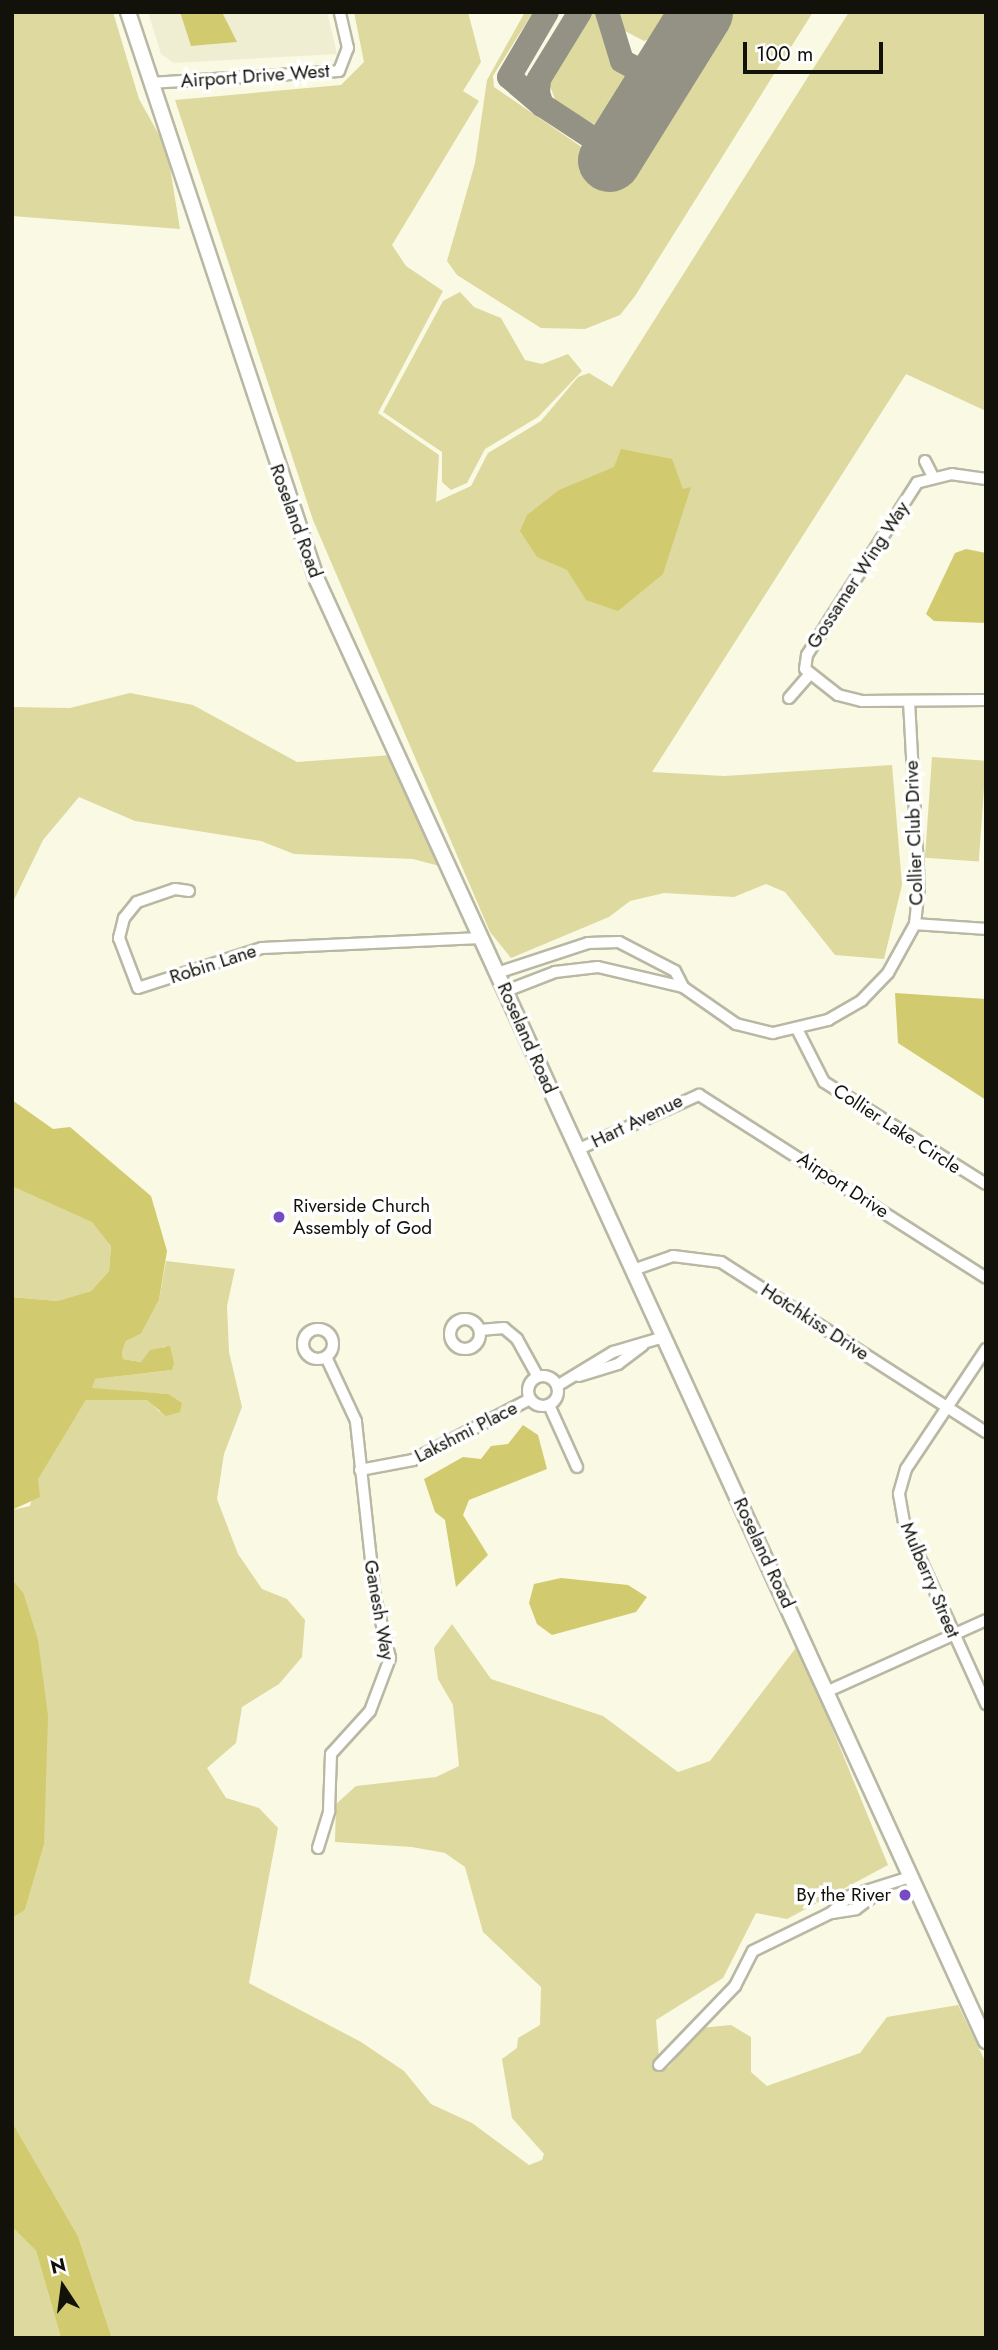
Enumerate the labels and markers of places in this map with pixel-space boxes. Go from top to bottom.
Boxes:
place label: Riverside Church Assembly of God [293,1195,432,1239]
marker: Riverside Church Assembly of God [271,1209,287,1225]
place label: By the River [796,1884,891,1906]
marker: By the River [897,1887,913,1903]

